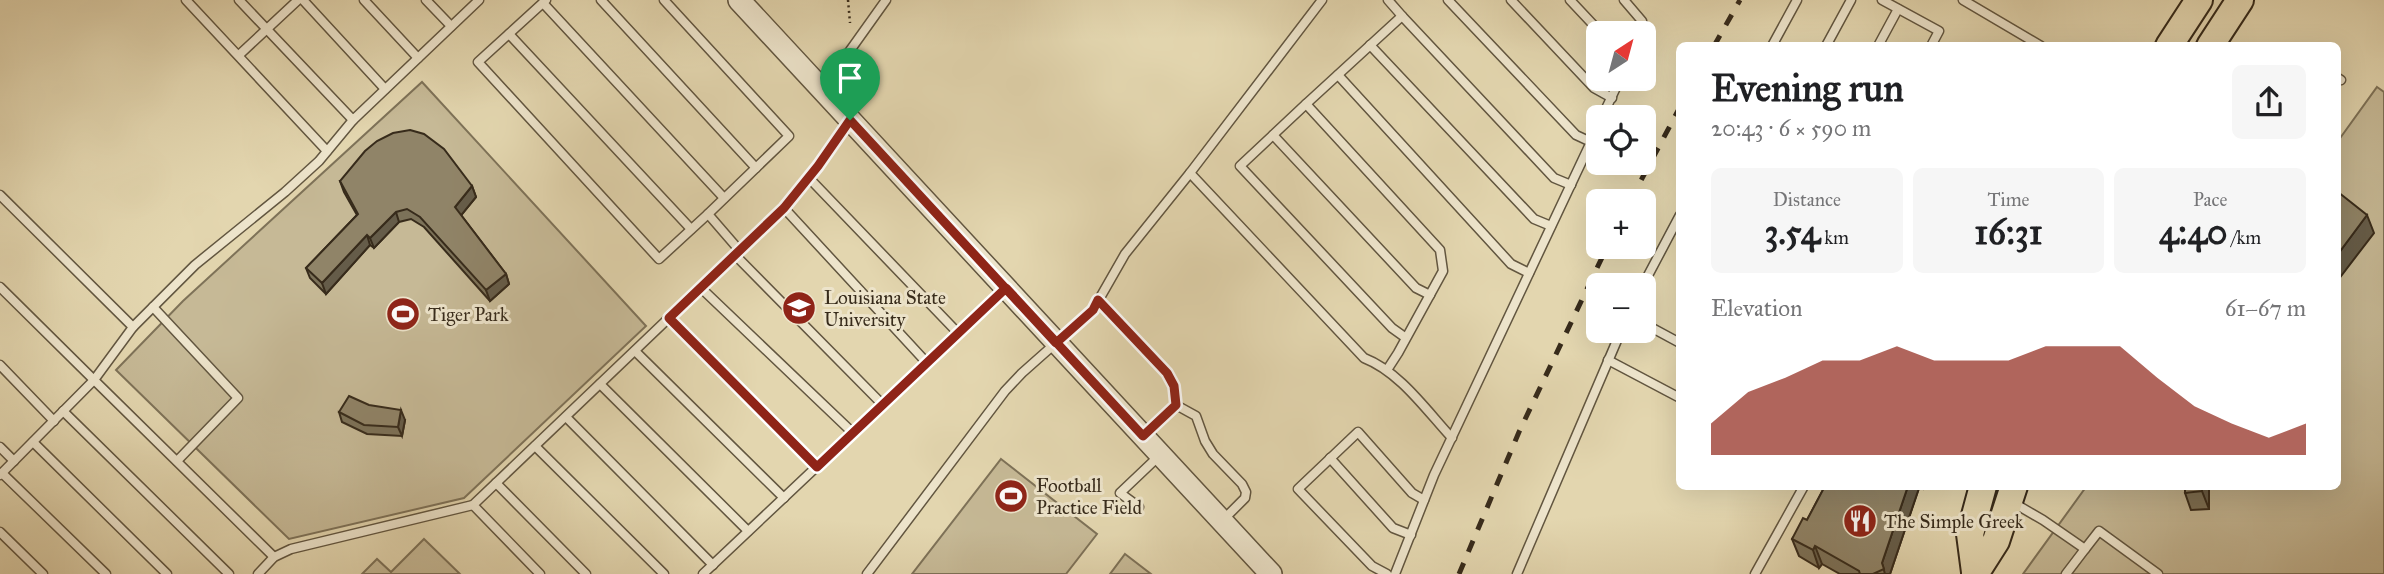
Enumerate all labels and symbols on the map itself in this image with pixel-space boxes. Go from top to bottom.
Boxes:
north arrow [1586,21,1656,91]
pin [820,48,880,120]
place label: Louisiana State University [824,286,946,331]
school or university icon: Louisiana State University [780,289,818,327]
sports icon: Tiger Park [384,295,422,333]
place label: Tiger Park [428,303,509,327]
place label: Football Practice Field [1036,474,1142,519]
sports icon: Football Practice Field [992,477,1030,515]
restaurant icon: The Simple Greek [1841,502,1879,540]
place label: The Simple Greek [1884,510,2024,533]

